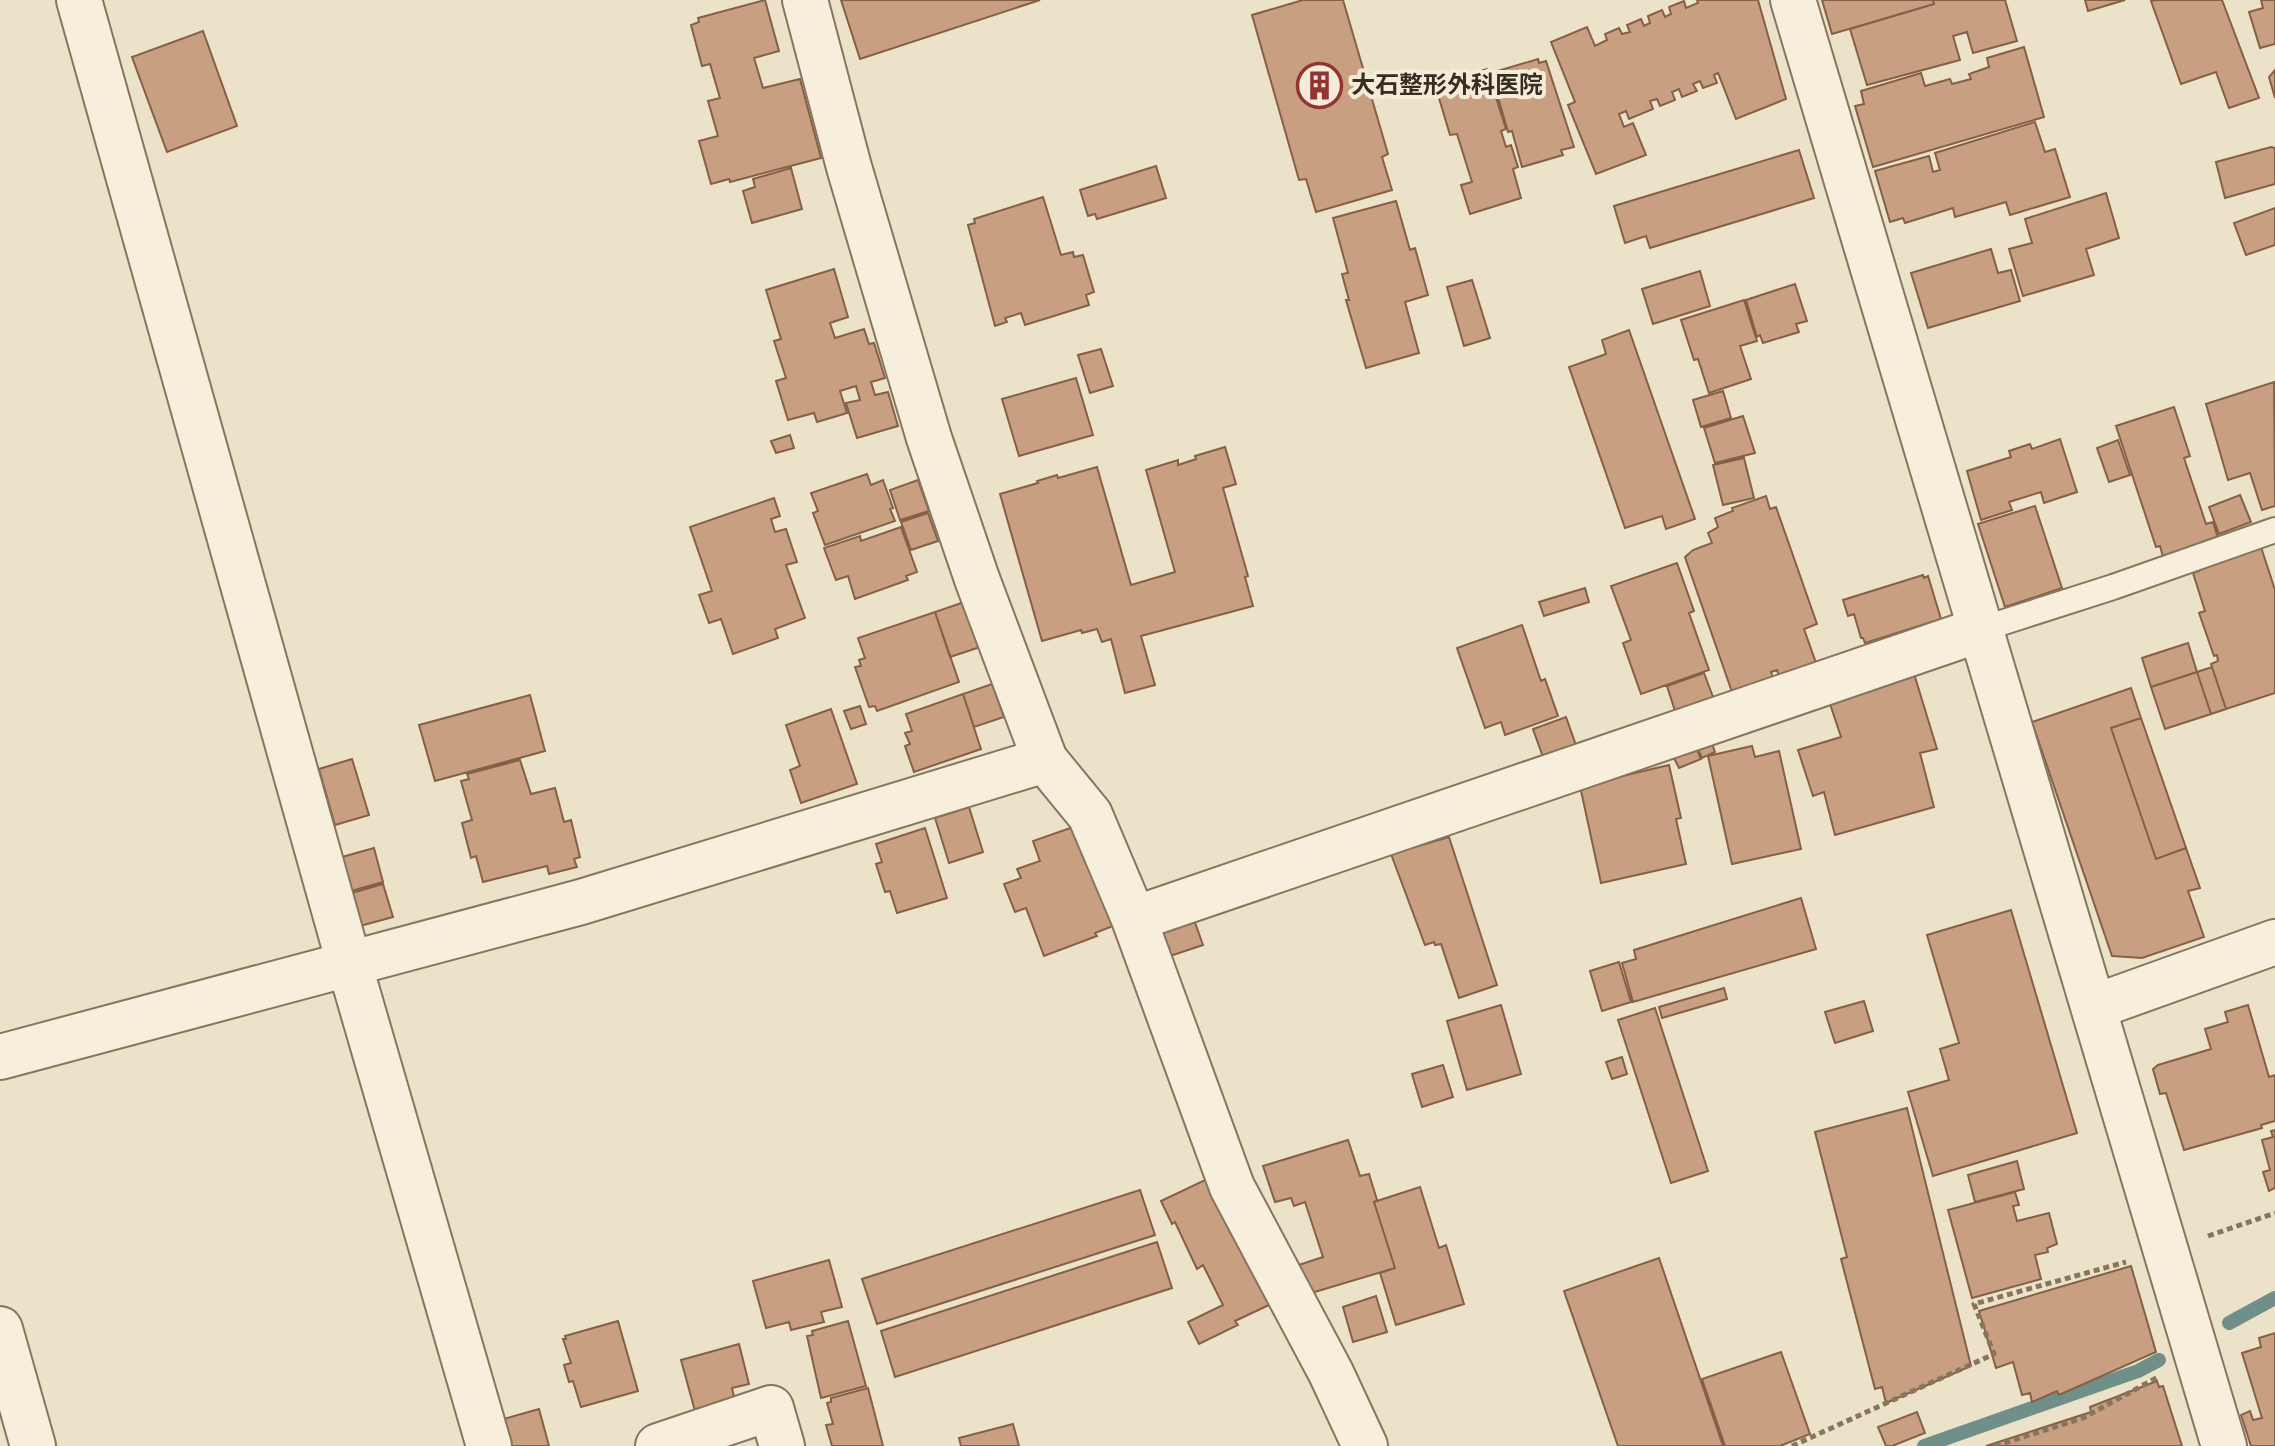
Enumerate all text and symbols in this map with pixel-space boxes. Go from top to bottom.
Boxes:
building icon: 大石整形外科医院 [1296,61,1344,109]
place label: 大石整形外科医院 [1351,70,1543,99]

